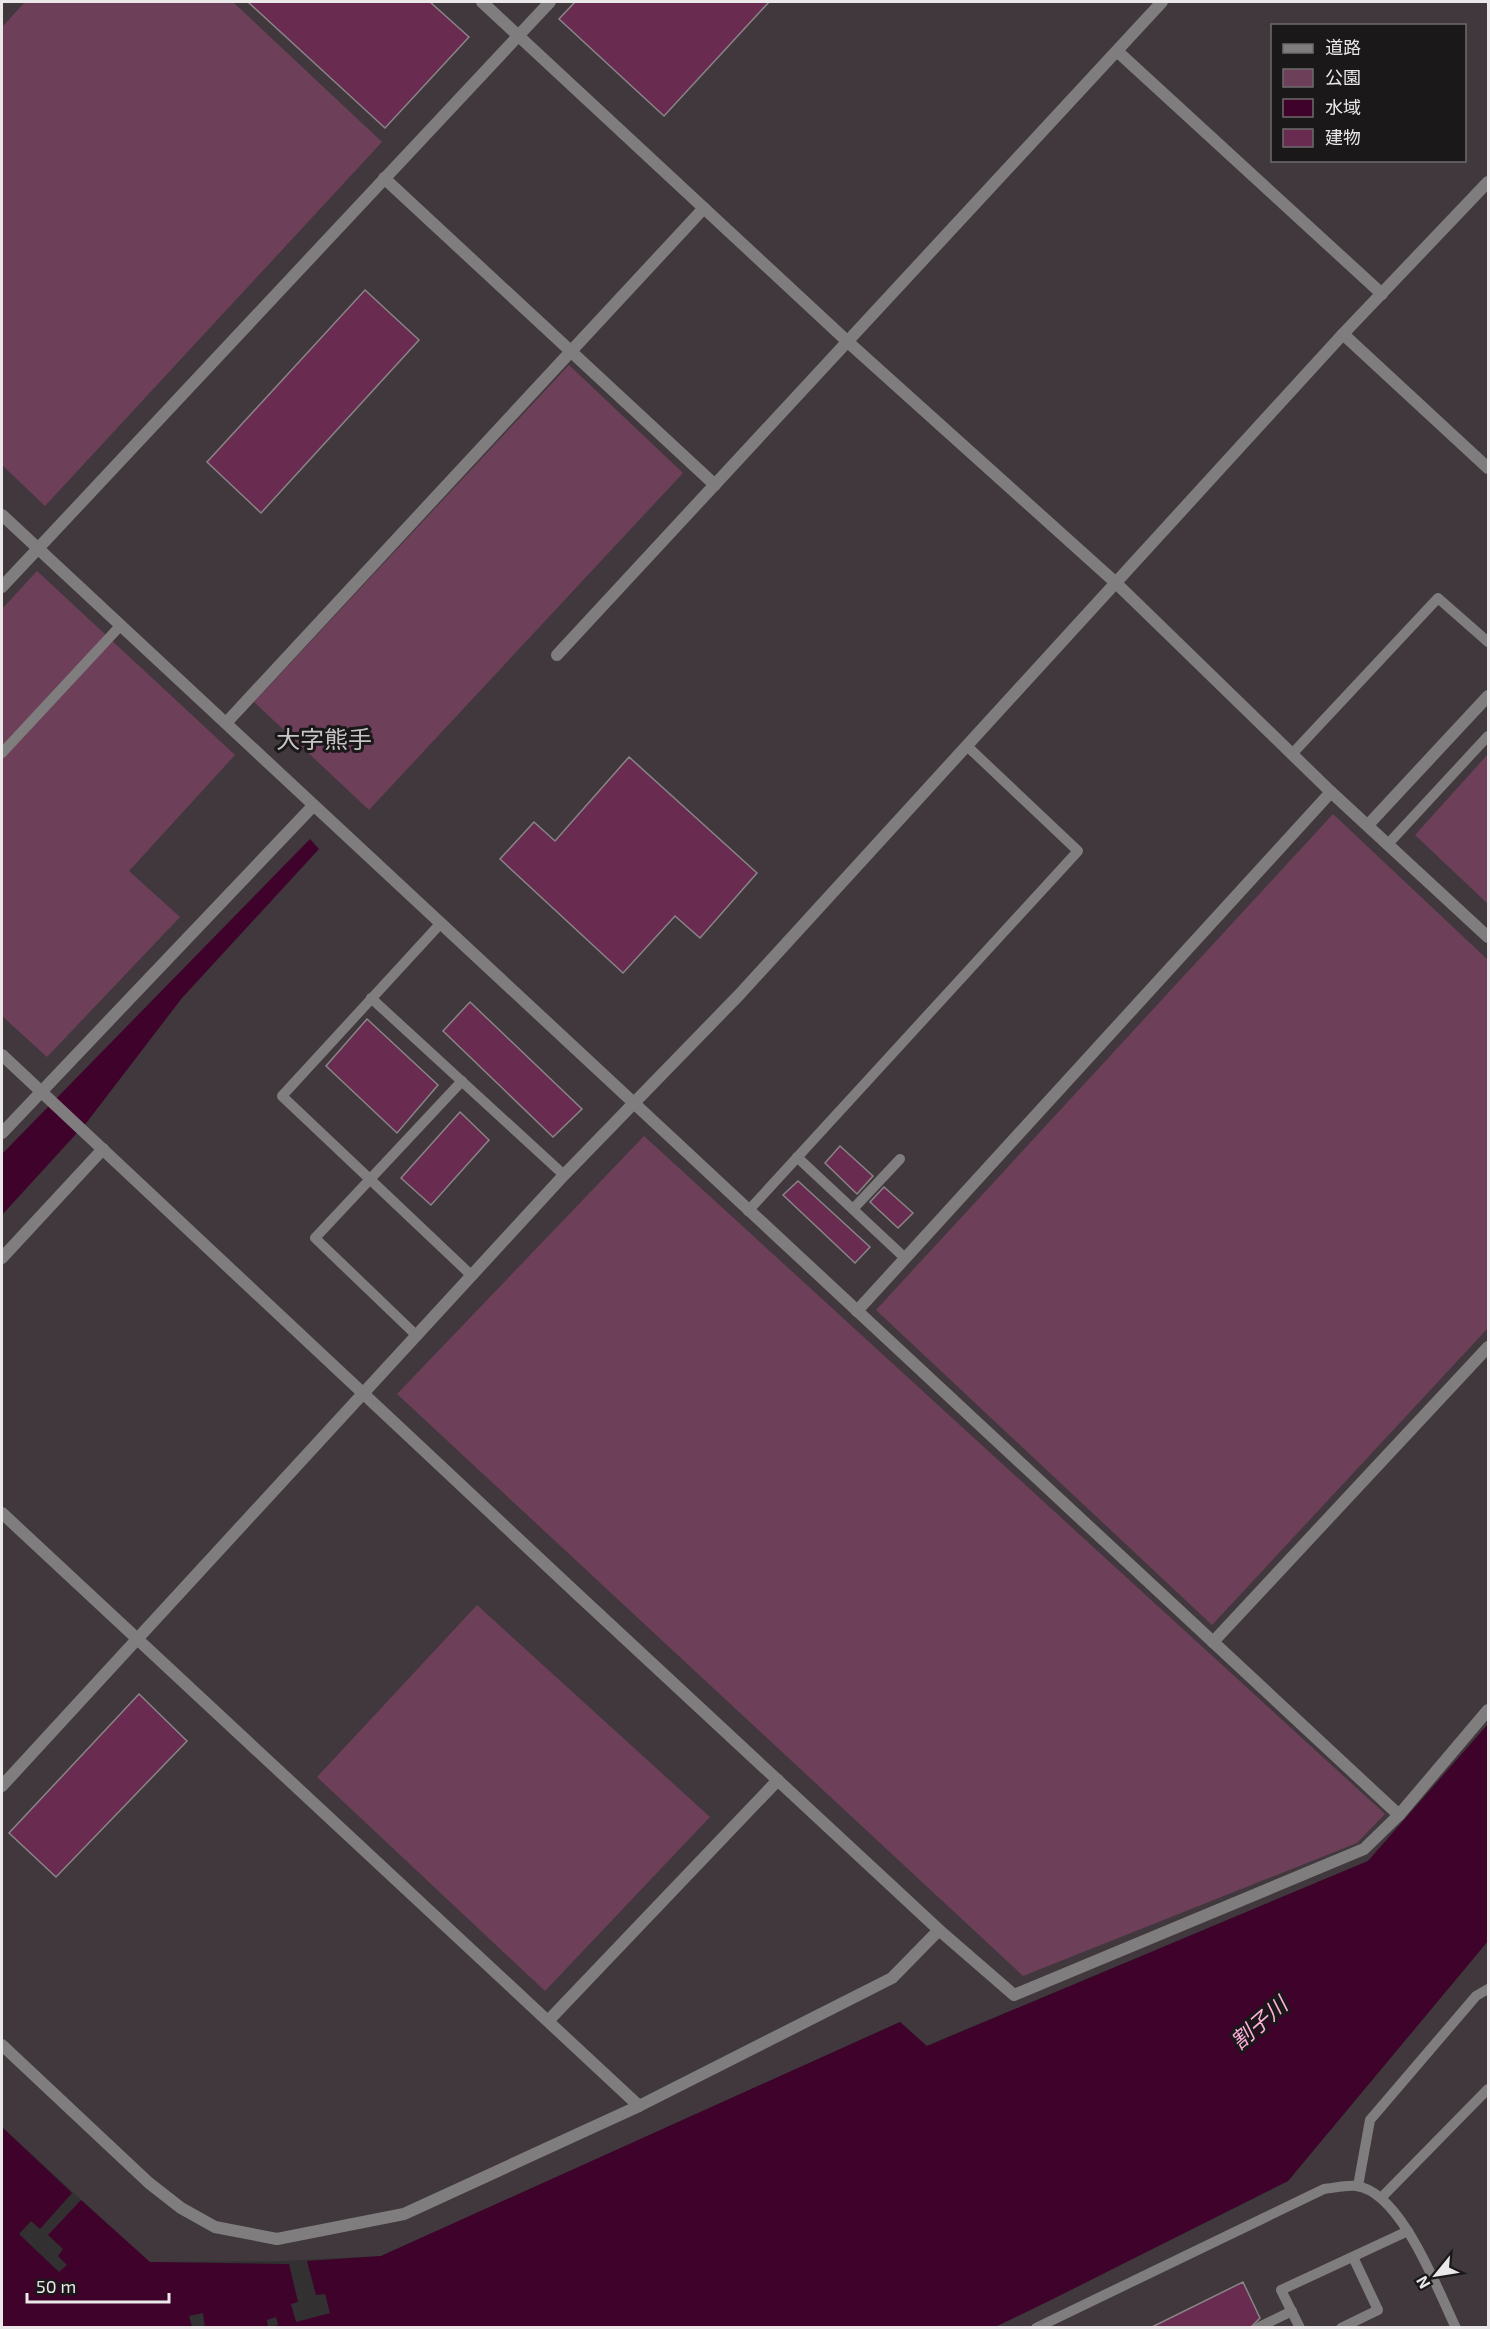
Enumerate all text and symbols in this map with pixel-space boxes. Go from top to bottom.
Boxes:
legend [1271,24,1466,162]
text: 道路 [1325,36,1361,58]
text: 公園 [1325,66,1361,88]
text: 水域 [1325,96,1361,118]
text: 建物 [1325,126,1361,148]
district label: 大字熊手 [276,724,372,753]
water label: 割子川 [1225,1989,1293,2054]
north arrow [1406,2245,1466,2305]
scale bar [27,2266,170,2304]
text: N [1411,2273,1434,2293]
text: 50 m [36,2275,76,2297]

